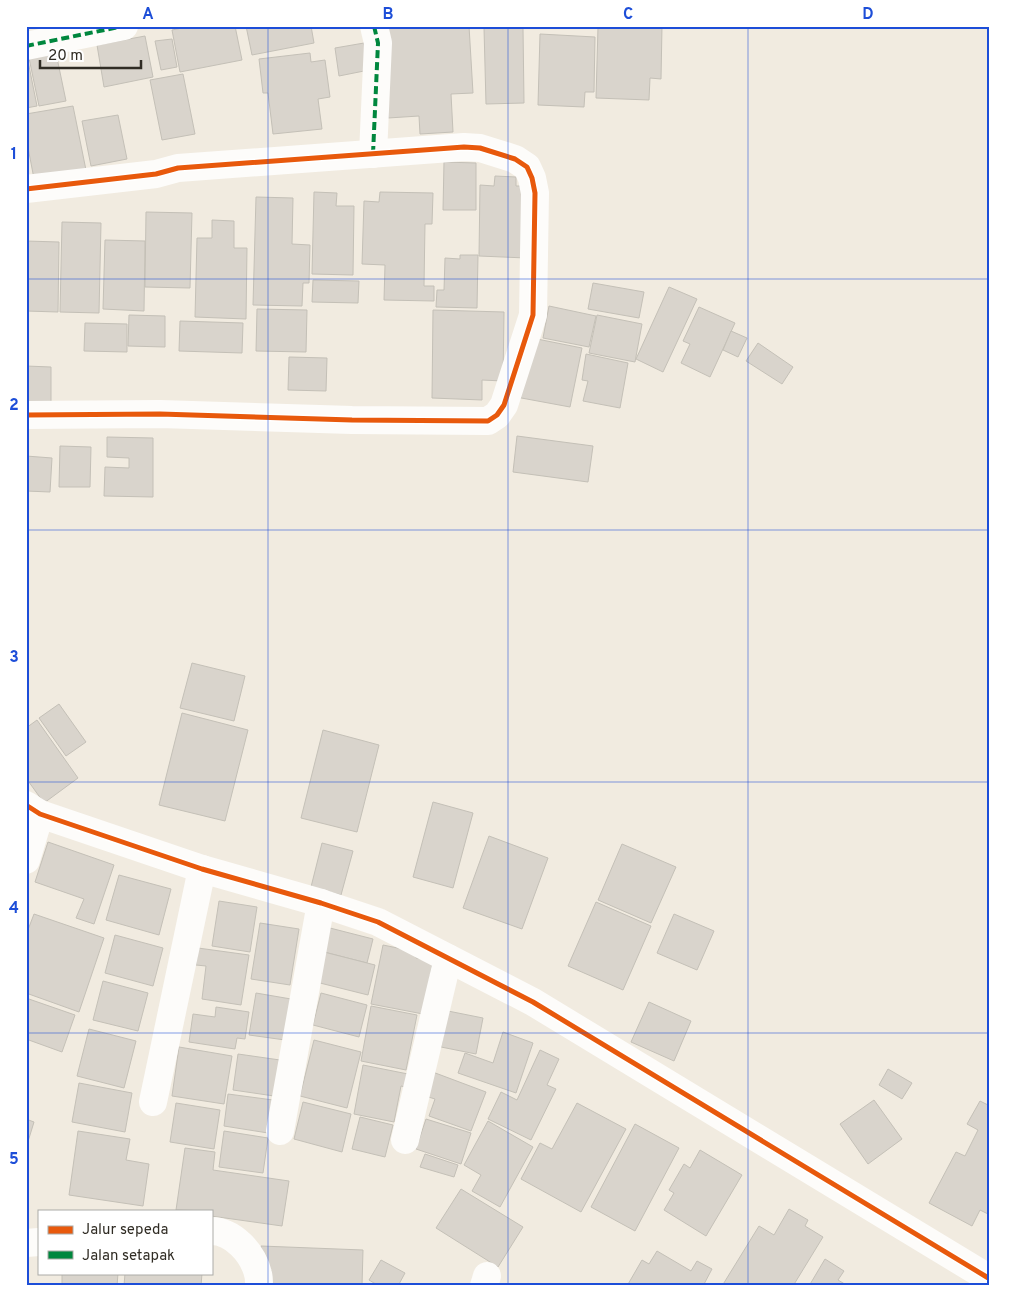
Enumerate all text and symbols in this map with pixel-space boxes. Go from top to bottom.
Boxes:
text: A [142,5,154,25]
text: B [382,5,394,25]
text: C [623,5,633,25]
text: D [862,5,874,25]
scale bar [40,38,141,70]
text: 20 m [48,47,83,66]
text: 1 [11,145,17,165]
text: 2 [9,396,19,416]
text: 3 [9,648,19,668]
text: 4 [9,899,19,919]
text: 5 [9,1150,19,1170]
legend [38,1210,212,1274]
text: Jalur sepeda [82,1221,168,1240]
text: Jalan setapak [82,1247,175,1266]

